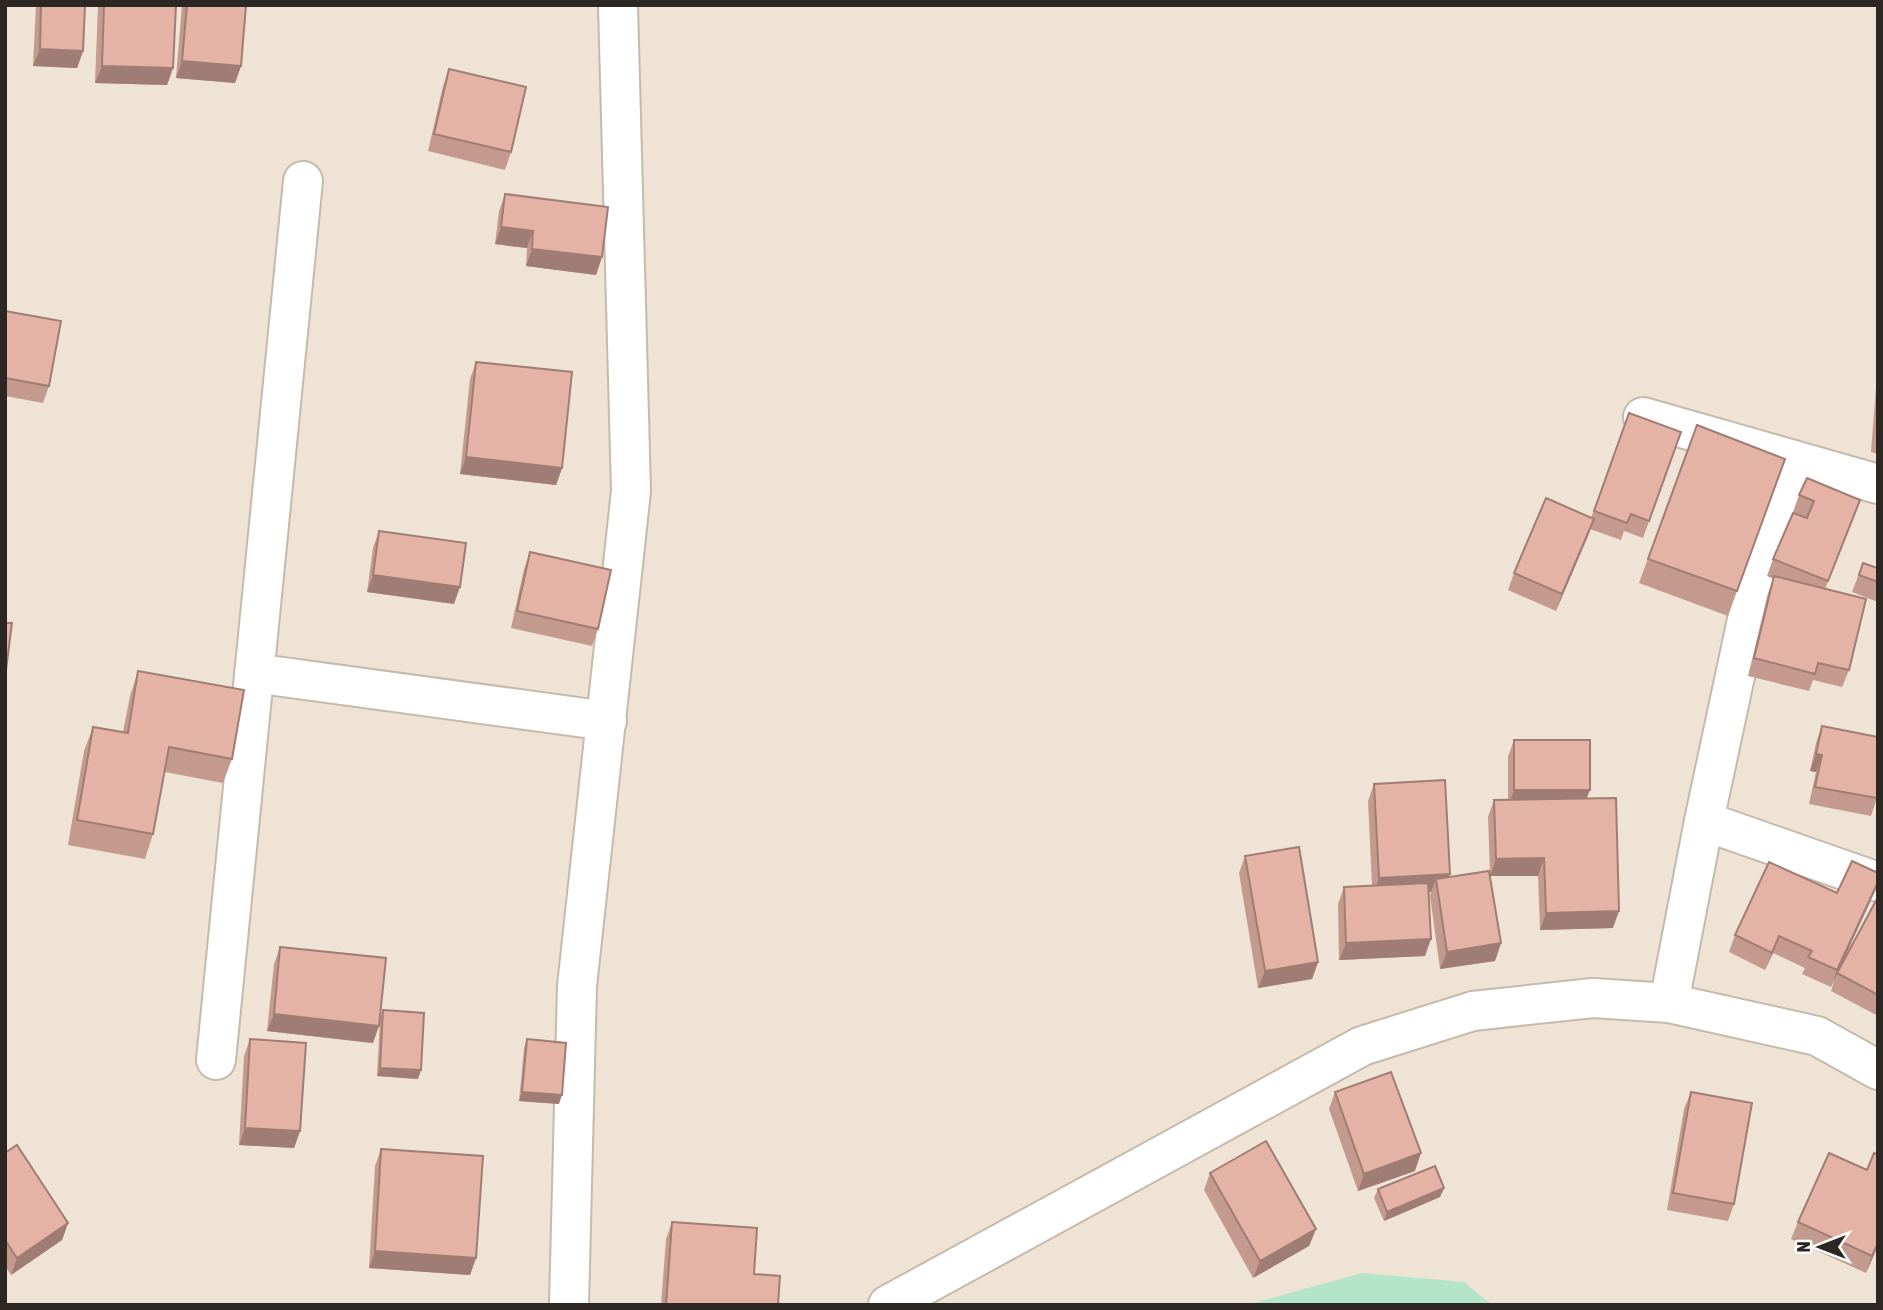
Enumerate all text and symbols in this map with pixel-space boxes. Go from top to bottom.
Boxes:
north arrow [1785,1212,1855,1282]
text: N [1792,1241,1814,1253]

